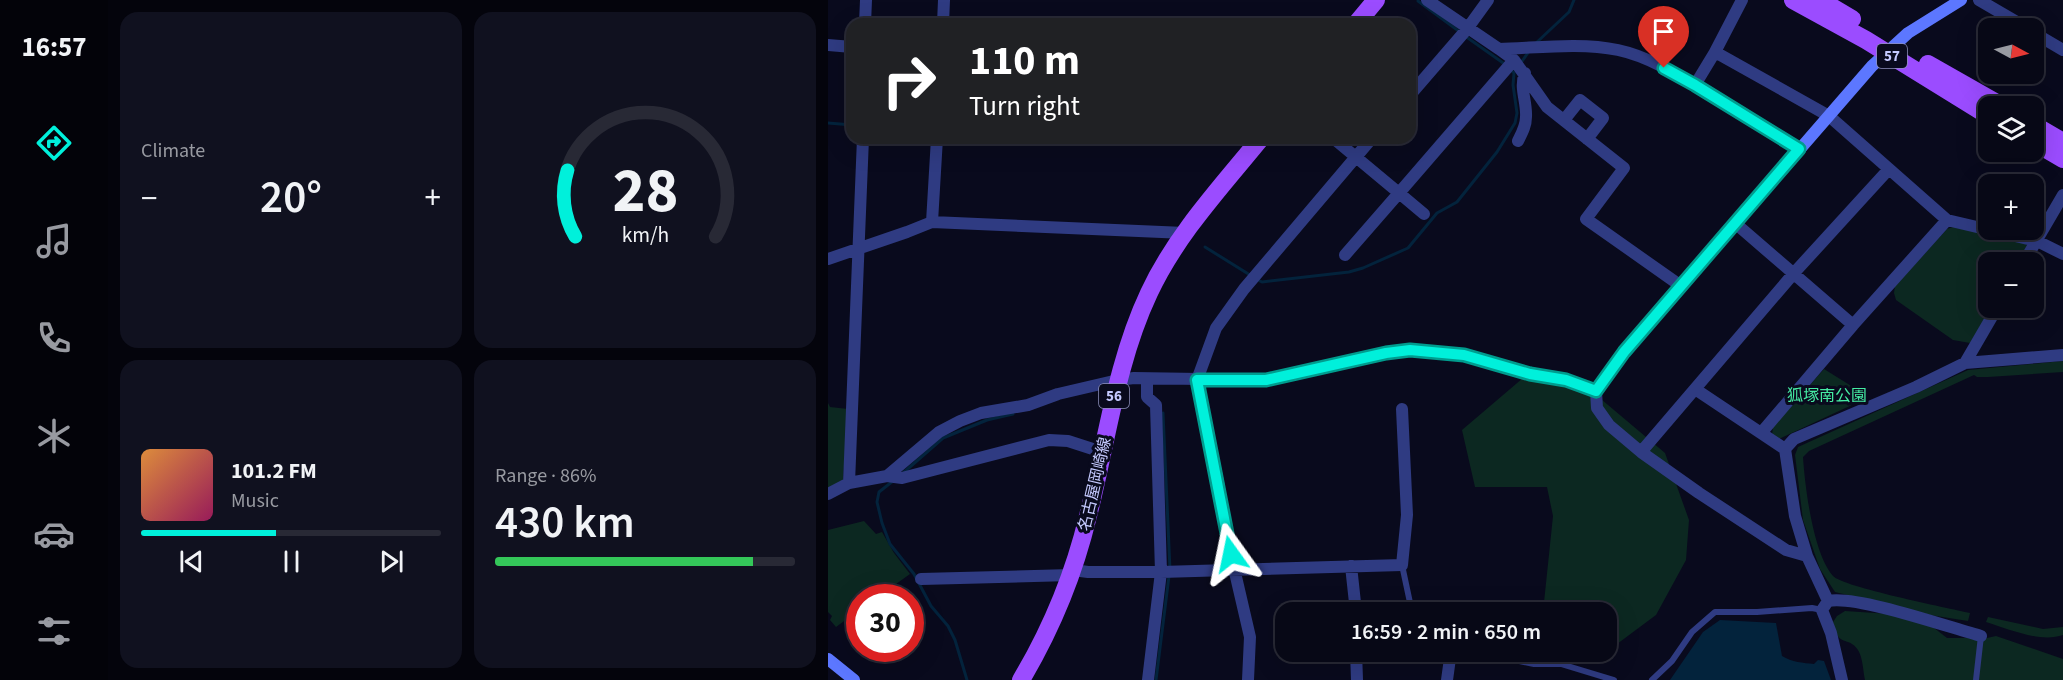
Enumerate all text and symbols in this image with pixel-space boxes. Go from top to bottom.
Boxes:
pin [1638,6,1689,68]
icon: arrive [1647,15,1680,48]
north arrow [1978,18,2044,84]
map controls [1978,18,2044,318]
text: 16:57 [21,28,87,67]
text: 110 m [969,31,1080,91]
icon: right [870,42,948,120]
road number: 57 [1877,44,1907,68]
text: Turn right [969,87,1080,126]
button: layers [1978,96,2044,162]
icon: directions [33,122,75,164]
text: Climate [141,137,205,165]
text: 28 [612,147,678,236]
text: 20° [260,166,322,230]
button: + [1978,174,2044,240]
text: − [141,175,157,222]
text: + [425,175,441,222]
icon: music [33,220,75,262]
text: km/h [621,220,669,251]
button: − [1978,252,2044,318]
icon: phone [33,317,75,359]
road number: 56 [1099,384,1129,408]
park label: 狐塚南公園 [1787,385,1867,407]
icon: climate [33,415,75,457]
street label: 名古屋岡崎線 [1073,435,1116,533]
text: 101.2 FM [231,455,317,487]
text: Range · 86% [495,462,596,490]
text: Music [231,487,279,515]
text: 430 km [495,491,635,555]
icon: car [33,513,75,555]
position arrow [1199,522,1263,586]
icon: previous [175,545,208,578]
icon: pause [275,545,308,578]
icon: next [375,545,408,578]
speed limit sign: 30 [846,584,924,662]
icon: filters [33,610,75,652]
text: 16:59 · 2 min · 650 m [1351,616,1541,648]

